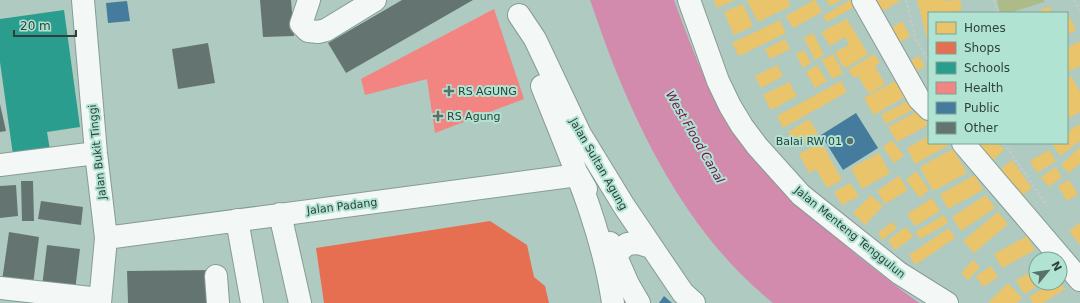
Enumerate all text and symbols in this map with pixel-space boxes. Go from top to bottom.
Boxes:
scale bar [14,12,76,38]
legend [928,12,1068,144]
text: 20 m [20,19,51,33]
text: Homes [964,21,1006,35]
text: Shops [964,41,1000,55]
text: Schools [964,61,1010,75]
text: Health [964,81,1003,95]
marker: RS AGUNG [443,85,455,97]
place label: RS AGUNG [458,85,517,98]
water label: West Flood Canal [663,88,727,186]
text: Public [964,101,1000,115]
street label: Jalan Bukit Tinggi [86,104,109,201]
marker: RS Agung [432,110,444,122]
place label: RS Agung [447,110,501,123]
street label: Jalan Sultan Agung [566,115,630,213]
text: Other [964,121,998,135]
place label: Balai RW 01 [776,135,842,148]
marker: Balai RW 01 [845,136,855,146]
street label: Jalan Menteng Tenggulun [791,183,908,281]
street label: Jalan Padang [305,196,378,217]
north arrow [1028,251,1068,291]
text: N [1048,259,1064,274]

